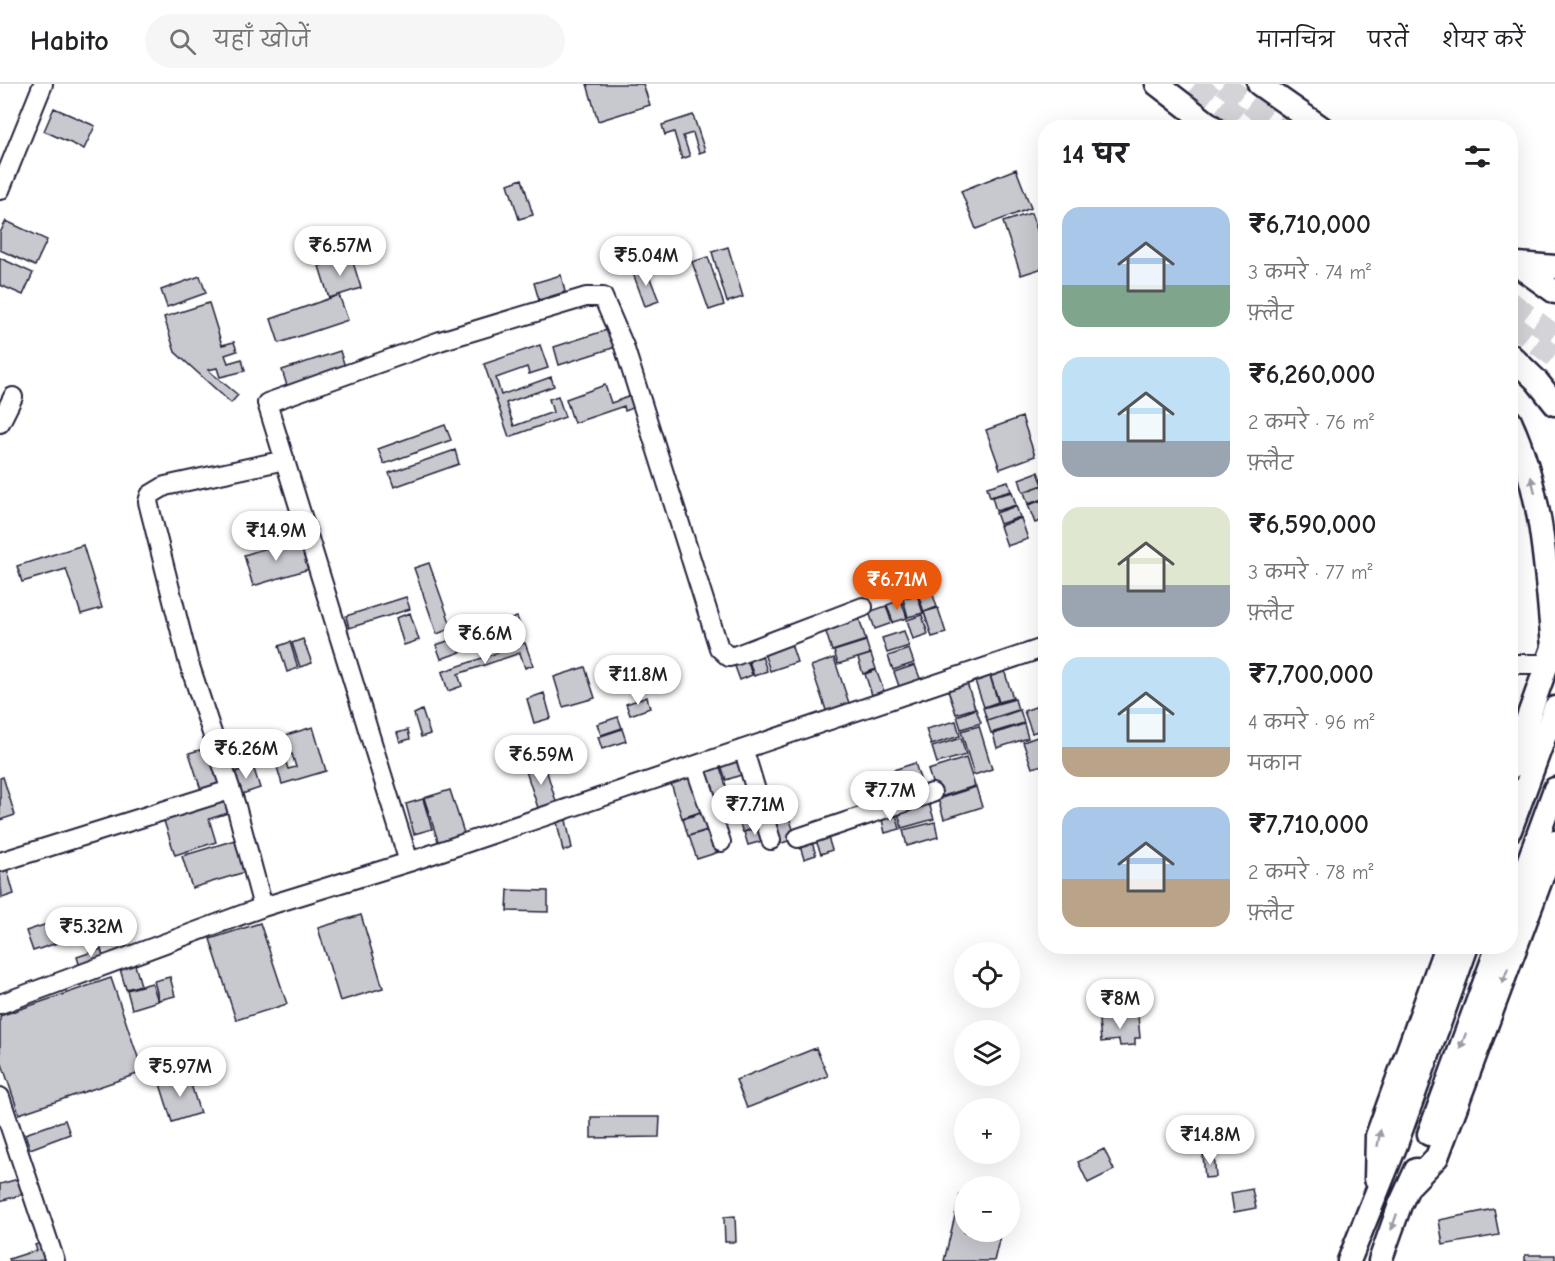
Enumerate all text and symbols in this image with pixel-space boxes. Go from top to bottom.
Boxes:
search box [145,14,565,68]
text: Habito [30,25,109,57]
icon: search [166,25,199,58]
text: यहाँ खोजें [214,27,310,53]
text: मानचित्र [1257,28,1334,52]
text: परतें [1367,28,1409,52]
text: शेयर करें [1442,28,1525,52]
text: 14 घर [1062,140,1128,170]
icon: filters [1461,140,1494,173]
text: ₹6,710,000 [1248,210,1371,240]
pin: ₹6.57M [291,226,389,277]
icon: home [1110,231,1182,303]
text: ₹6.57M [308,234,372,257]
pin: ₹5.04M [597,236,695,287]
text: ₹5.04M [614,244,678,267]
text: 3 कमरे · 74 m² [1248,261,1371,284]
text: फ़्लैट [1248,302,1294,325]
text: ₹6,260,000 [1248,360,1375,390]
icon: home [1110,381,1182,453]
text: 2 कमरे · 76 m² [1248,411,1374,434]
text: फ़्लैट [1248,452,1294,475]
one-way arrow [1528,476,1538,494]
text: ₹6,590,000 [1248,510,1376,540]
pin: ₹14.9M [227,511,325,562]
text: ₹14.9M [246,519,306,542]
icon: home [1110,531,1182,603]
pin: ₹6.71M [848,560,946,611]
text: 3 कमरे · 77 m² [1248,561,1372,584]
text: ₹6.71M [867,568,927,591]
text: फ़्लैट [1248,602,1294,625]
pin: ₹6.6M [443,614,527,665]
text: ₹6.6M [458,622,512,645]
pin: ₹11.8M [589,655,687,706]
text: ₹7,700,000 [1248,660,1374,690]
text: ₹11.8M [608,663,668,686]
icon: home [1110,681,1182,753]
text: 4 कमरे · 96 m² [1248,711,1375,734]
pin: ₹6.26M [197,729,295,780]
pin: ₹6.59M [492,735,590,786]
text: ₹6.26M [214,737,278,760]
text: ₹6.59M [509,743,574,766]
text: मकान [1248,752,1301,775]
pin: ₹7.7M [848,771,932,822]
text: ₹7.7M [864,779,916,802]
pin: ₹7.71M [706,785,804,836]
text: ₹7.71M [725,793,785,816]
text: ₹7,710,000 [1248,810,1369,840]
icon: home [1110,831,1182,903]
text: 2 कमरे · 78 m² [1248,861,1374,884]
text: फ़्लैट [1248,902,1294,925]
pin: ₹5.32M [42,907,140,958]
text: ₹5.32M [59,915,123,938]
map controls [954,942,1020,1242]
button: locate [954,942,1020,1008]
one-way arrow [1500,967,1510,985]
pin: ₹8M [1091,979,1149,1030]
text: ₹8M [1100,987,1140,1010]
button: layers [954,1020,1020,1086]
one-way arrow [1458,1032,1468,1050]
pin: ₹5.97M [131,1047,229,1098]
text: ₹5.97M [148,1055,212,1078]
button: + [954,1098,1020,1164]
pin: ₹14.8M [1161,1115,1259,1166]
text: ₹14.8M [1180,1123,1240,1146]
one-way arrow [1374,1128,1383,1147]
button: − [954,1176,1020,1242]
one-way arrow [1389,1213,1399,1231]

